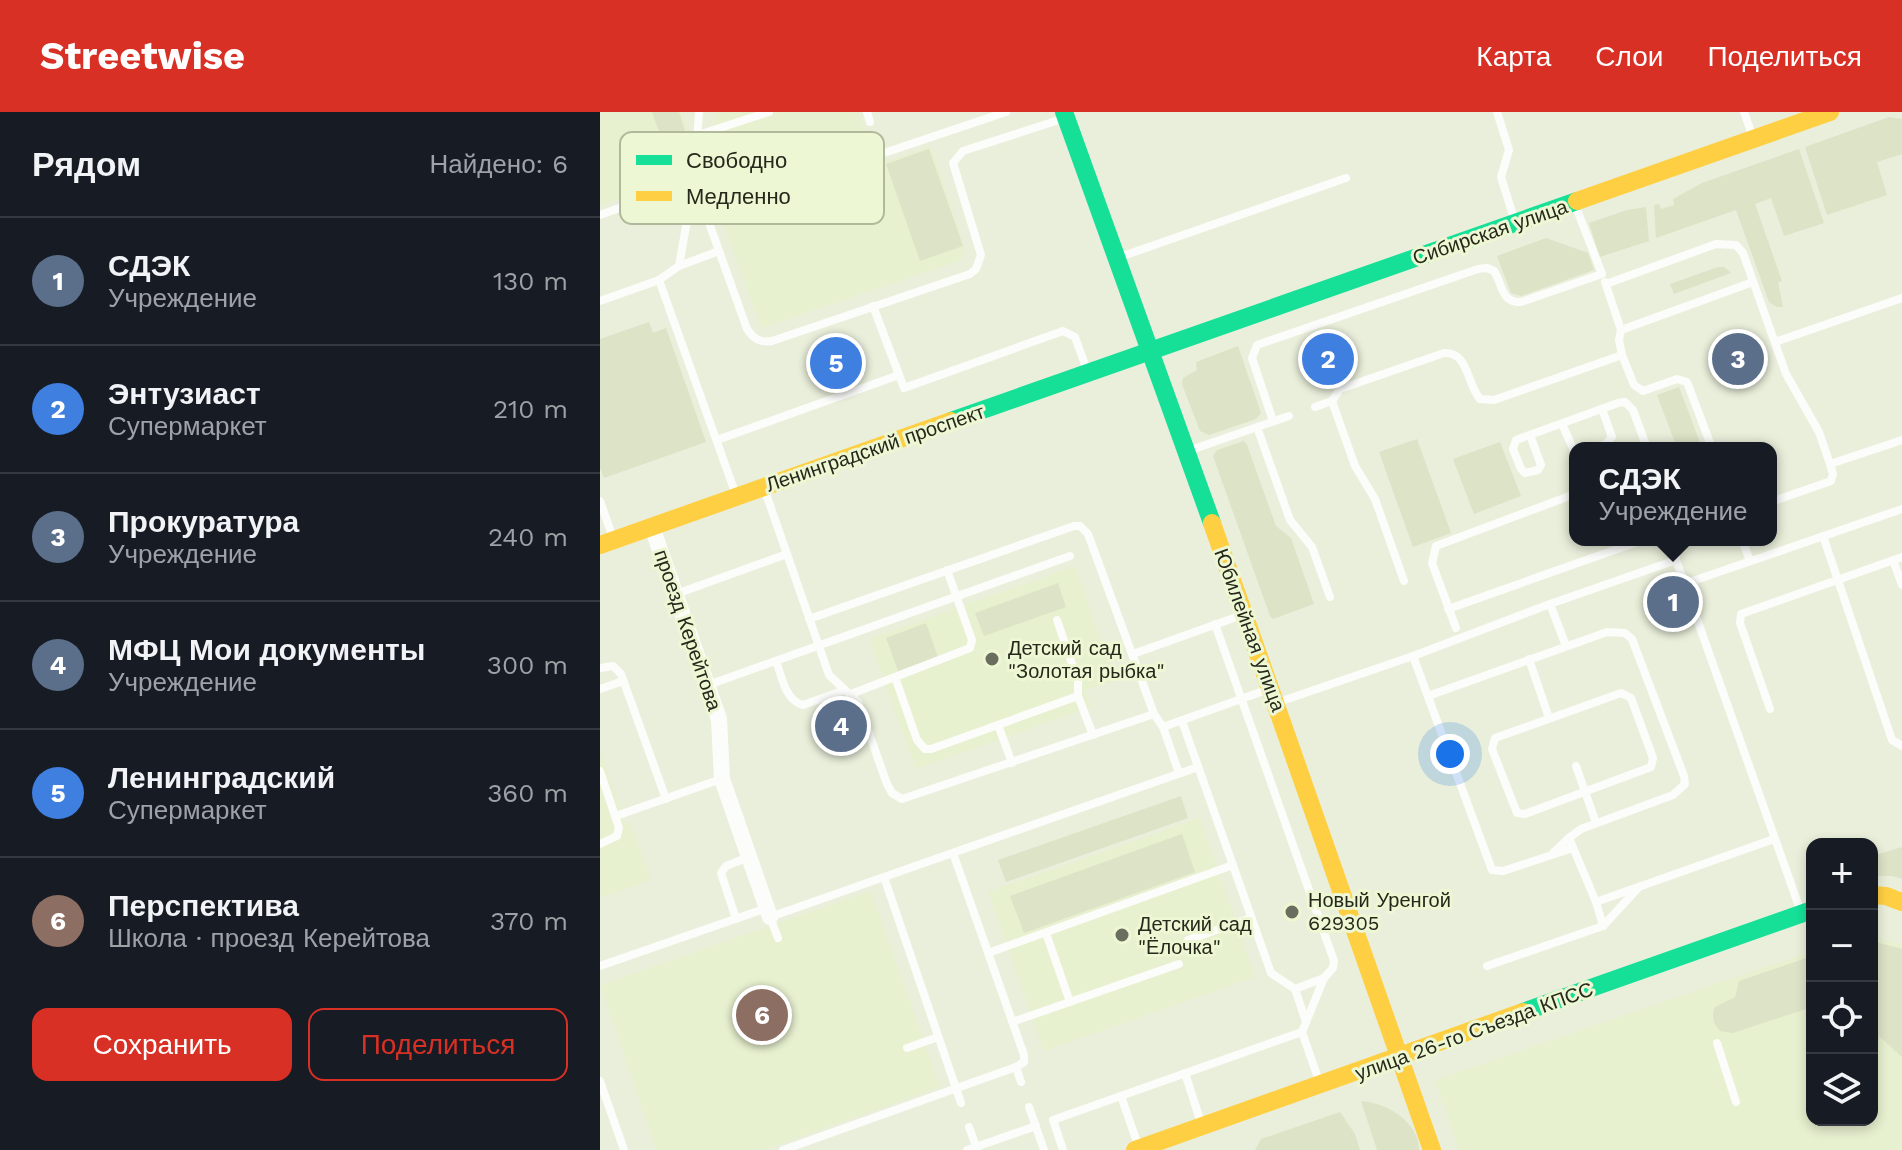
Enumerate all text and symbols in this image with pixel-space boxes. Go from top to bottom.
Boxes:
text: Streetwise [40,34,245,78]
text: Карта [1476,40,1551,73]
text: Слои [1595,40,1663,73]
text: Поделиться [1707,40,1862,73]
legend [620,132,884,224]
text: Рядом [32,144,141,184]
text: Свободно [686,148,787,173]
text: Найдено: 6 [429,149,568,179]
text: Медленно [686,184,791,209]
street label: Сибирская улица [1409,194,1571,270]
text: СДЭК [108,248,190,283]
text: 1 [52,266,64,296]
text: 130 m [493,266,568,296]
text: Учреждение [108,283,257,313]
pin: 2 [1302,329,1354,389]
pin: 3 [1712,329,1764,389]
pin: 5 [810,333,862,393]
text: Энтузиаст [108,376,261,411]
text: 2 [50,394,66,424]
text: 210 m [493,394,568,424]
street label: Ленинградский проспект [762,399,988,497]
text: Супермаркет [108,411,267,441]
popup [1569,442,1777,546]
text: СДЭК [1598,461,1681,496]
text: Учреждение [1598,496,1748,526]
text: Прокуратура [108,504,299,539]
text: 3 [50,522,66,552]
text: 240 m [488,522,568,552]
text: Учреждение [108,539,257,569]
street label: Юбилейная улица [1209,545,1291,716]
street label: проезд Керейтова [649,546,727,715]
pin: 1 [1647,572,1699,632]
text: МФЦ Мои документы [108,632,425,667]
place label: Детский сад "Золотая рыбка" [1008,636,1164,683]
text: 4 [50,650,66,680]
text: 300 m [487,650,568,680]
marker: Детский сад "Золотая рыбка" [983,650,1001,668]
text: Учреждение [108,667,257,697]
pin: 4 [815,696,867,756]
your location [1430,734,1470,774]
text: Ленинградский [108,760,335,795]
text: 5 [50,778,66,808]
text: 360 m [487,778,568,808]
text: Супермаркет [108,795,267,825]
map controls [1806,838,1878,1126]
button: + [1806,838,1878,910]
text: Перспектива [108,888,299,923]
place label: Новый Уренгой 629305 [1308,888,1451,935]
marker: Новый Уренгой 629305 [1283,903,1301,921]
text: 6 [50,906,66,936]
text: 370 m [490,906,568,936]
button: − [1806,910,1878,982]
place label: Детский сад "Ёлочка" [1138,912,1252,959]
text: Школа · проезд Керейтова [108,923,430,953]
marker: Детский сад "Ёлочка" [1113,926,1131,944]
street label: улица 26-го Съезда КПСС [1352,977,1596,1085]
button: locate [1806,982,1878,1054]
pin: 6 [736,985,788,1045]
button: Сохранить [32,1008,292,1081]
button: Поделиться [308,1008,568,1081]
button: layers [1806,1054,1878,1126]

